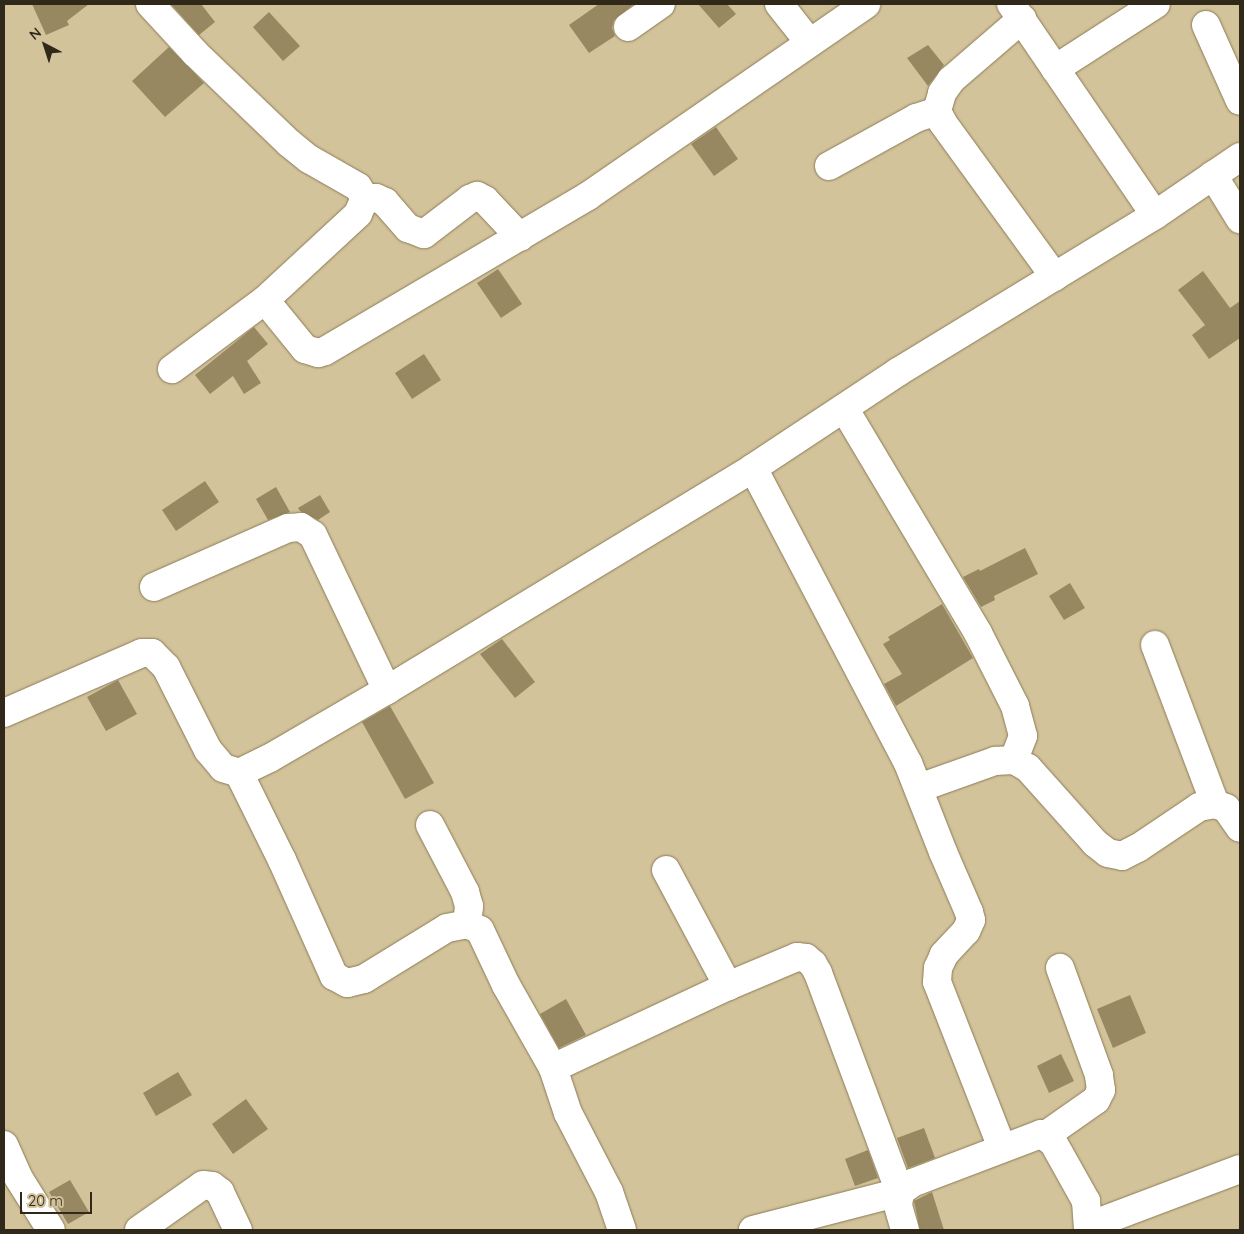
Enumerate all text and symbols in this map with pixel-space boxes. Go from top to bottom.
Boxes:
north arrow [20,20,70,70]
text: N [26,23,45,44]
scale bar [22,1182,95,1214]
text: 20 m [28,1191,63,1210]

